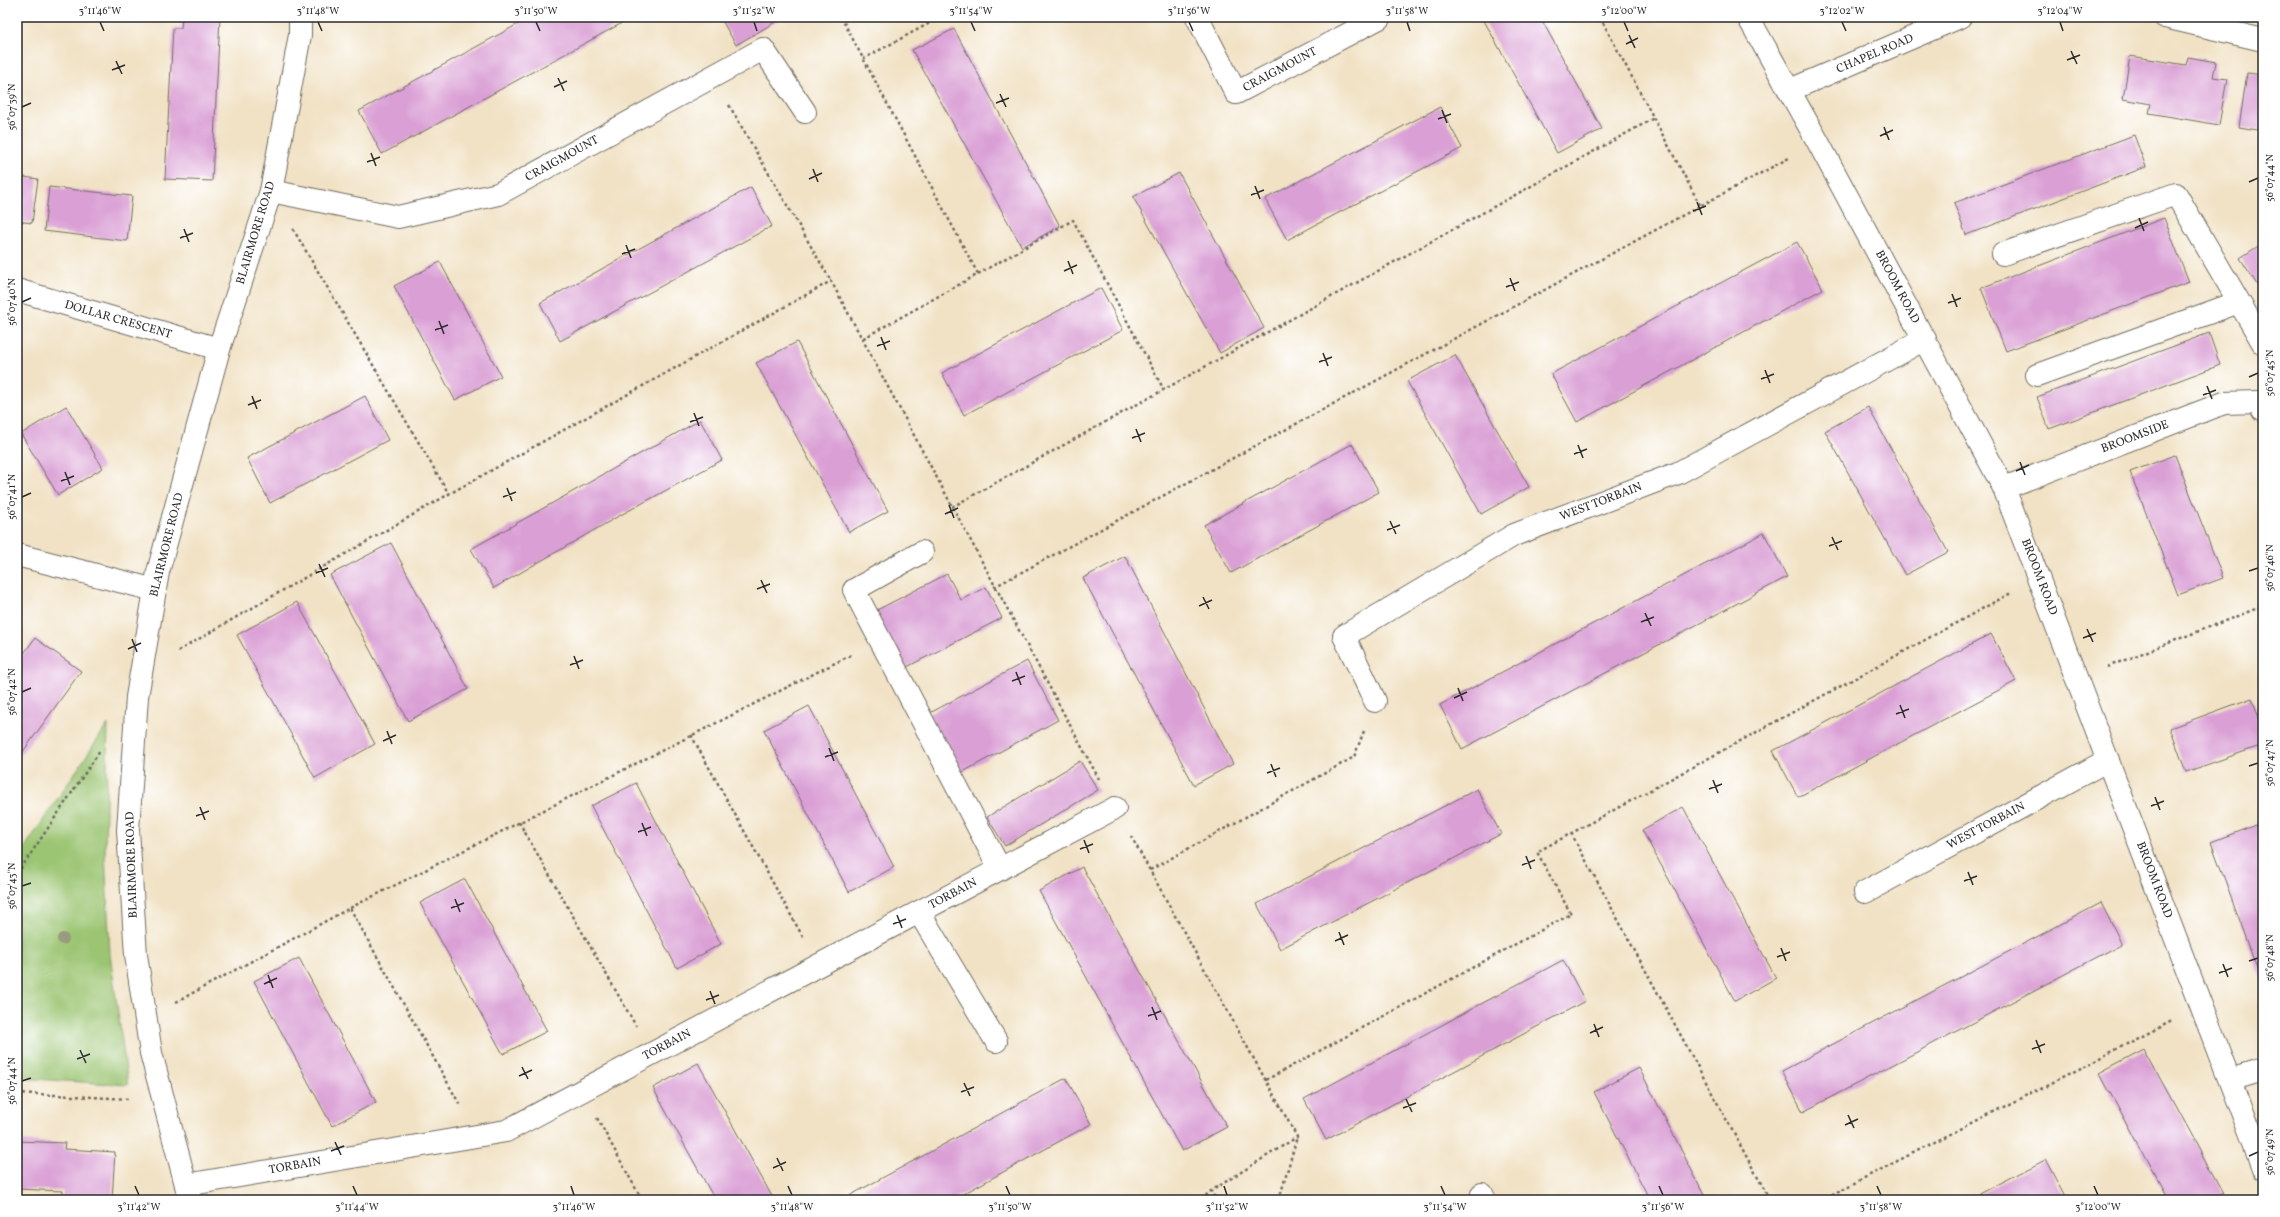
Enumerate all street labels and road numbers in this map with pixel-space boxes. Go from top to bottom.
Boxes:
street label: CHAPEL ROAD [1834,30,1916,77]
street label: CRAIGMOUNT [1240,44,1320,96]
street label: CRAIGMOUNT [522,132,602,186]
street label: BLAIRMORE ROAD [233,179,279,286]
street label: BROOM ROAD [1871,248,1923,327]
street label: DOLLAR CRESCENT [62,297,174,343]
street label: BROOMSIDE [2099,417,2171,457]
street label: WEST TORBAIN [1558,479,1644,525]
street label: BLAIRMORE ROAD [146,491,188,599]
street label: BROOM ROAD [2017,536,2061,618]
street label: WEST TORBAIN [1944,799,2028,853]
street label: BLAIRMORE ROAD [122,811,142,919]
street label: BROOM ROAD [2132,839,2176,921]
street label: TORBAIN [926,875,980,913]
street label: TORBAIN [640,1026,694,1064]
street label: TORBAIN [268,1154,322,1178]

